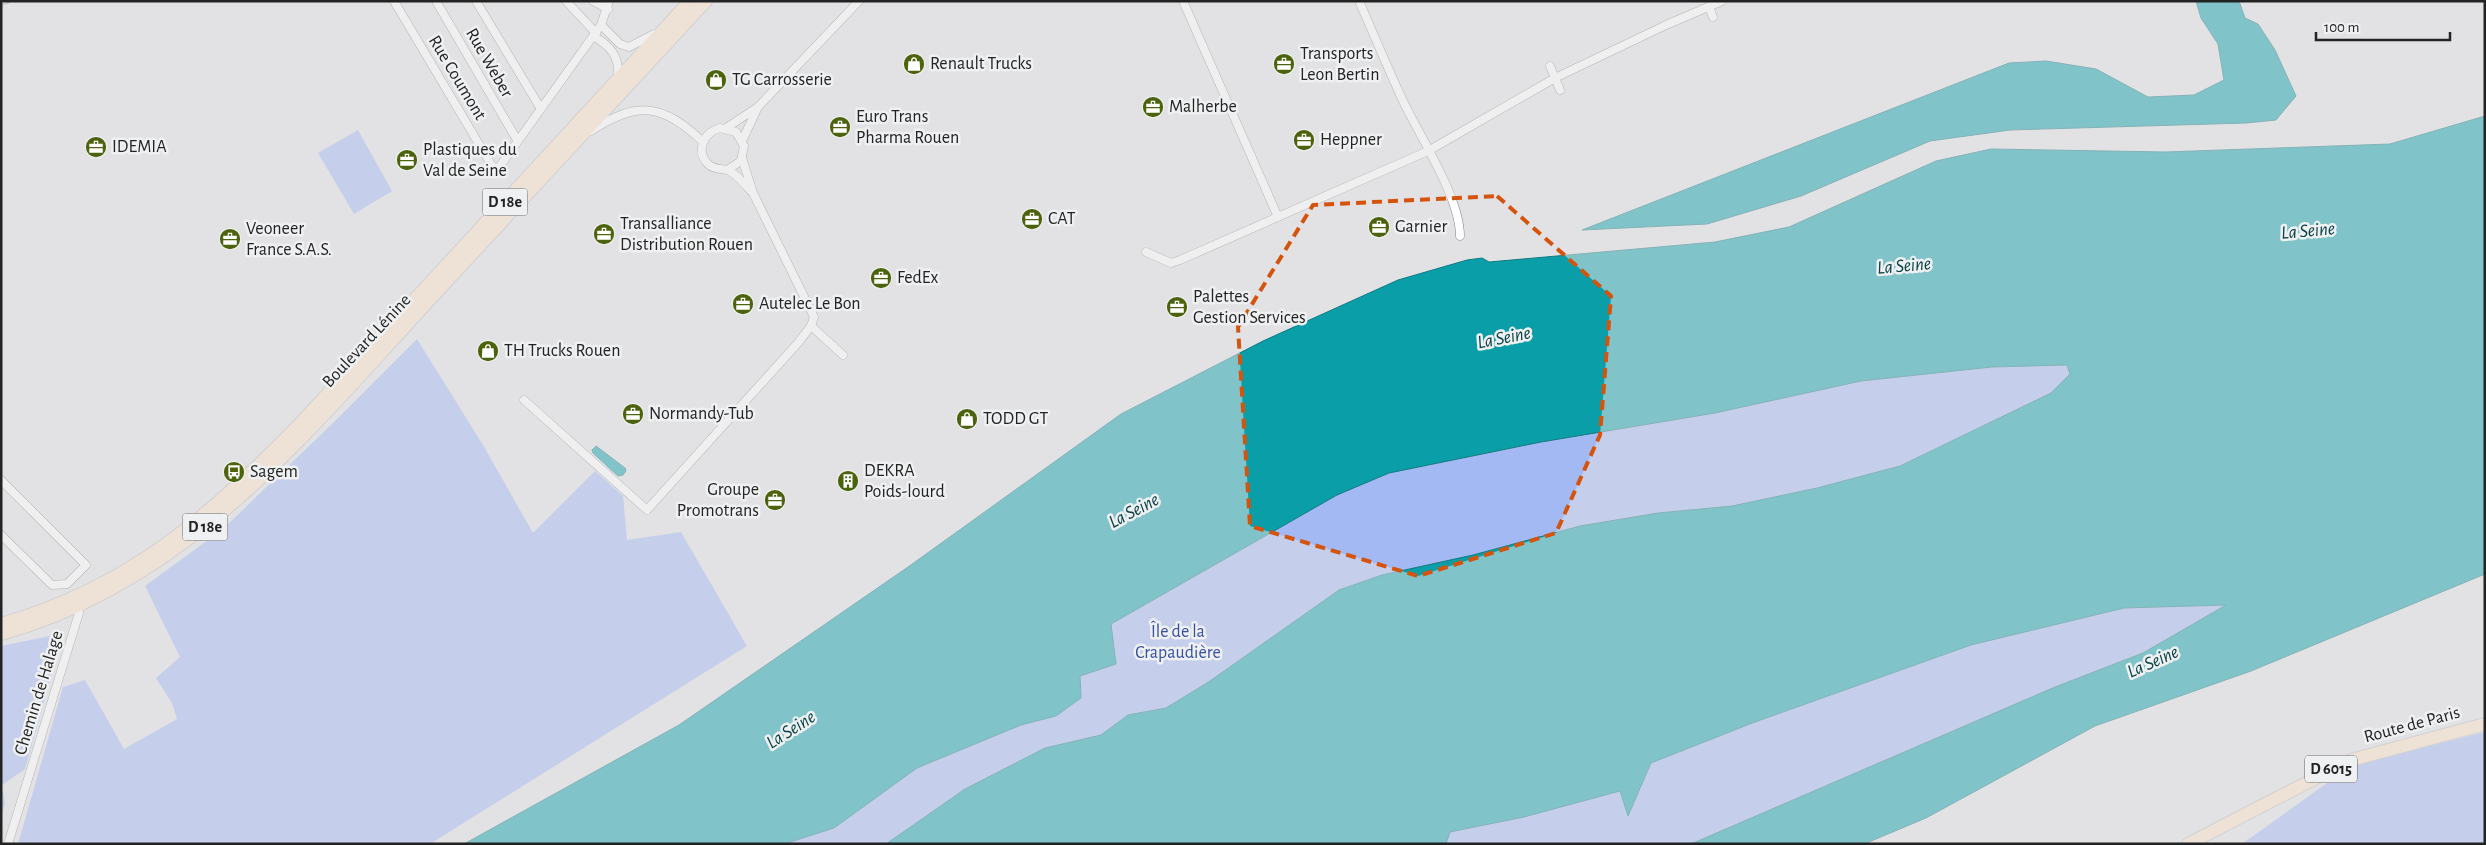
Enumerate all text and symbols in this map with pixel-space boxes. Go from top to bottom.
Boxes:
scale bar [2316,10,2450,42]
text: 100 m [2324,20,2359,35]
street label: Rue Weber [462,25,516,101]
street label: Rue Coumont [425,33,489,124]
place label: Transports Leon Bertin [1300,45,1379,84]
shop icon: Renault Trucks [902,52,926,76]
office icon: Transports Leon Bertin [1272,52,1296,76]
place label: Renault Trucks [930,55,1032,73]
shop icon: TG Carrosserie [704,68,728,92]
place label: TG Carrosserie [732,71,832,89]
office icon: Malherbe [1141,95,1165,119]
place label: Malherbe [1169,98,1237,116]
place label: Euro Trans Pharma Rouen [856,108,959,147]
office icon: Euro Trans Pharma Rouen [828,115,852,139]
office icon: Heppner [1292,128,1316,152]
place label: Heppner [1320,131,1382,149]
office icon: IDEMIA [84,135,108,159]
place label: IDEMIA [112,138,167,156]
place label: Plastiques du Val de Seine [423,141,517,180]
office icon: Plastiques du Val de Seine [395,148,419,172]
road number: D 18e [482,188,528,216]
office icon: CAT [1020,207,1044,231]
place label: CAT [1048,210,1076,228]
place label: Transalliance Distribution Rouen [620,215,753,254]
office icon: Garnier [1367,215,1391,239]
place label: Garnier [1395,218,1448,236]
water label: La Seine [2280,219,2336,243]
place label: Veoneer France S.A.S. [246,220,332,259]
office icon: Transalliance Distribution Rouen [592,222,616,246]
office icon: Veoneer France S.A.S. [218,227,242,251]
water label: La Seine [1876,254,1932,278]
office icon: FedEx [869,266,893,290]
place label: FedEx [897,269,938,287]
place label: Palettes Gestion Services [1193,288,1306,327]
street label: Boulevard Lénine [319,291,415,391]
office icon: Autelec Le Bon [731,292,755,316]
place label: Autelec Le Bon [759,295,861,313]
office icon: Palettes Gestion Services [1165,295,1189,319]
water label: La Seine [1476,324,1532,352]
shop icon: TH Trucks Rouen [476,339,500,363]
place label: TH Trucks Rouen [504,342,620,360]
office icon: Normandy-Tub [621,402,645,426]
place label: Normandy-Tub [649,405,754,423]
shop icon: TODD GT [955,407,979,431]
place label: TODD GT [983,410,1049,428]
bus stop icon: Sagem [222,460,246,484]
place label: DEKRA Poids-lourd [864,462,945,501]
place label: Sagem [250,463,298,481]
building icon: DEKRA Poids-lourd [836,469,860,493]
place label: Groupe Promotrans [677,481,759,520]
office icon: Groupe Promotrans [763,488,787,512]
water label: La Seine [1106,490,1162,532]
road number: D 18e [182,514,228,540]
park label: Île de la Crapaudière [1135,620,1221,662]
street label: Chemin de Halage [12,629,66,757]
water label: La Seine [2124,642,2182,682]
street label: Route de Paris [2362,704,2462,746]
water label: La Seine [763,707,819,753]
road number: D 6015 [2305,756,2357,782]

